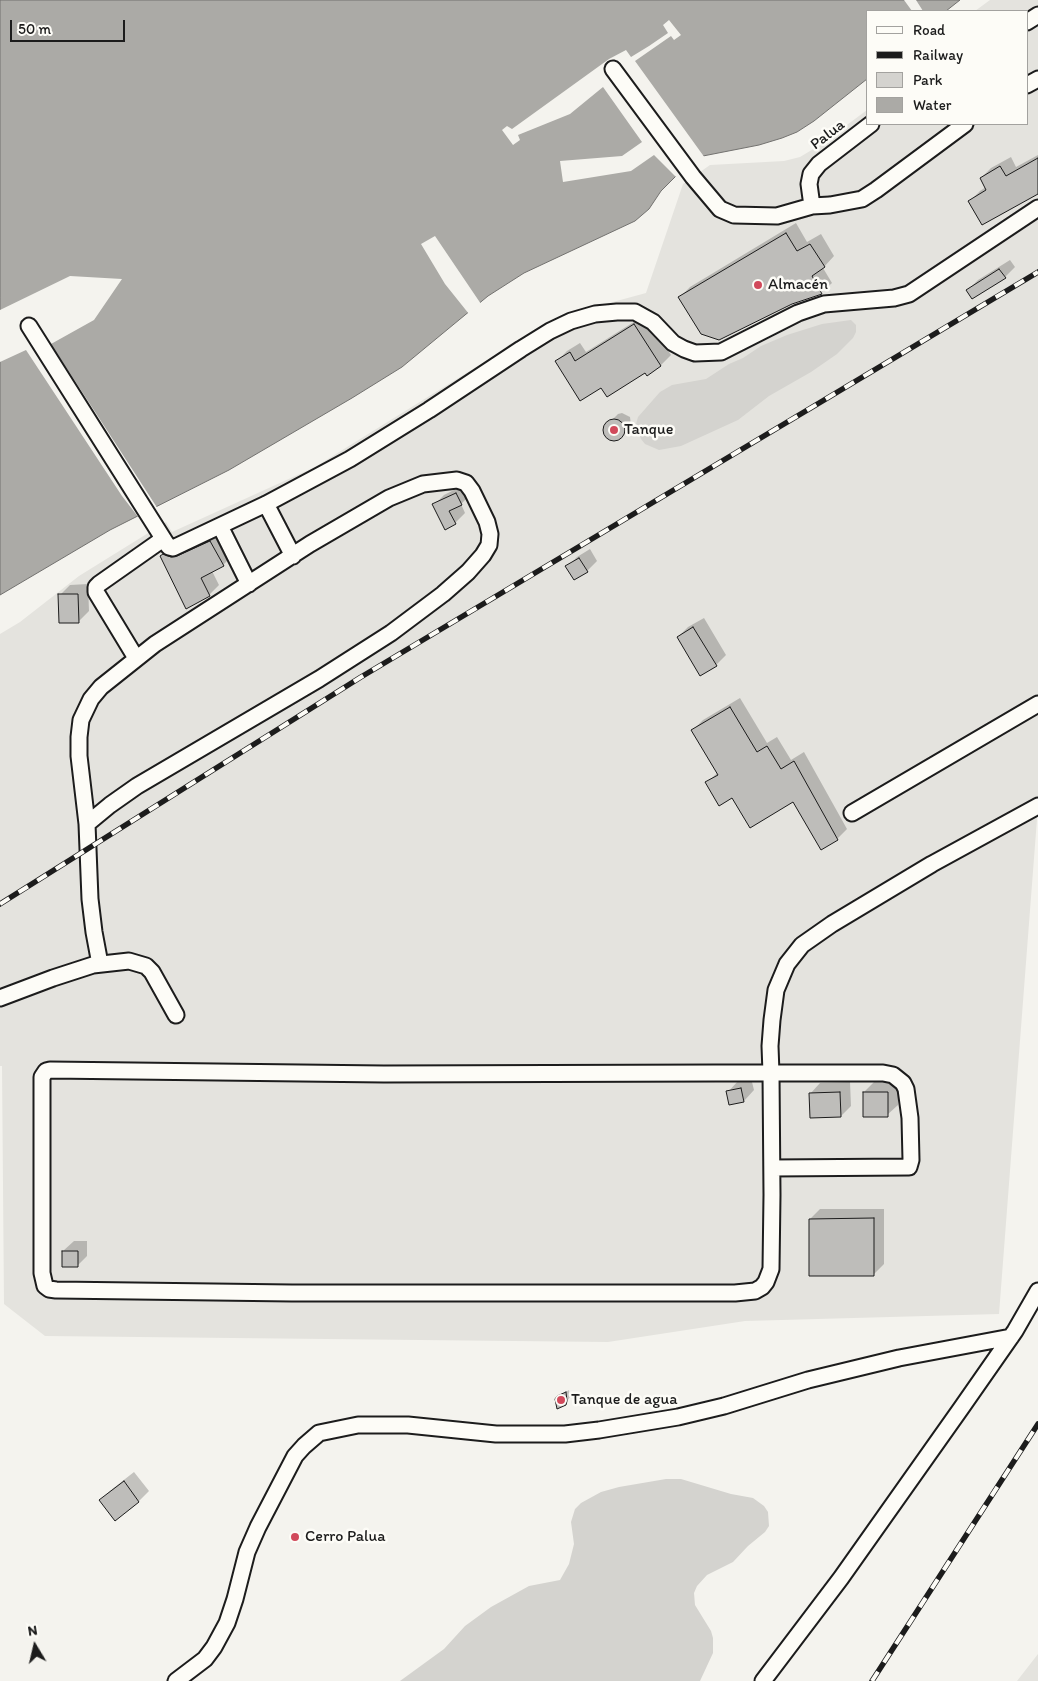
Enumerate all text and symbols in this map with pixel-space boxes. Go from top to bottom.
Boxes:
scale bar [12,10,128,42]
legend [866,10,1028,125]
text: 50 m [18,20,51,38]
text: Road [913,21,945,39]
text: Railway [913,46,963,64]
text: Park [913,71,943,89]
text: Water [913,96,951,114]
street label: Palua [807,116,849,154]
place label: Almacén [768,275,828,295]
marker: Almacén [752,279,764,291]
place label: Tanque [624,420,673,440]
marker: Tanque [608,424,620,436]
place label: Tanque de agua [571,1390,678,1410]
marker: Tanque de agua [555,1394,567,1406]
place label: Cerro Palua [305,1527,386,1547]
marker: Cerro Palua [289,1531,301,1543]
north arrow [10,1621,60,1671]
text: N [27,1622,39,1640]

